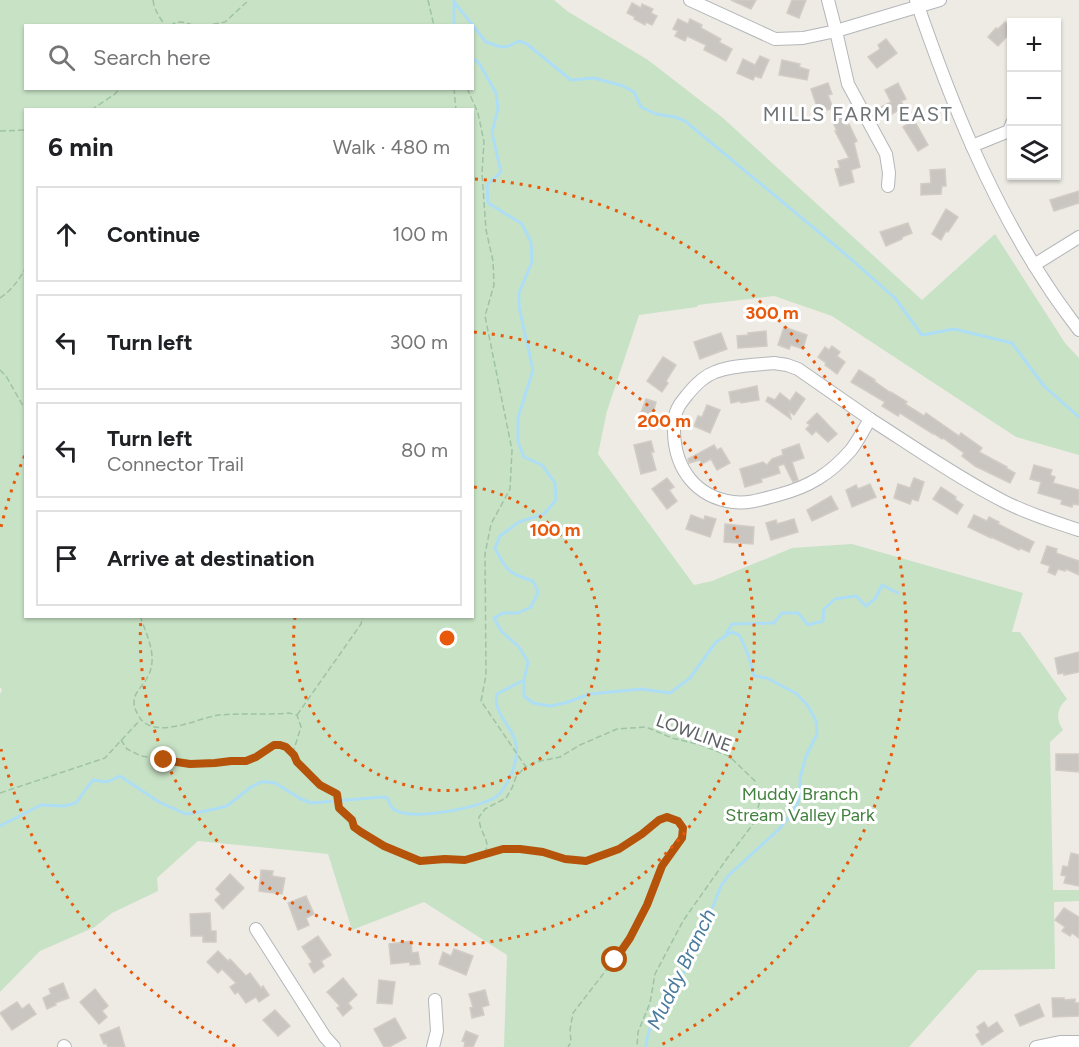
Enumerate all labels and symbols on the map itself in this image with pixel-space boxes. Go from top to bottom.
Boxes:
district label: MILLS FARM EAST [763,102,953,126]
text: 300 m [745,302,799,324]
text: 200 m [637,410,691,432]
text: 100 m [530,519,580,541]
centre of rings [437,628,457,648]
street label: LOWLINE [653,709,735,757]
route end [150,746,176,772]
park label: Muddy Branch Stream Valley Park [725,783,875,826]
water label: Muddy Branch [642,905,720,1033]
route start [601,946,627,972]

